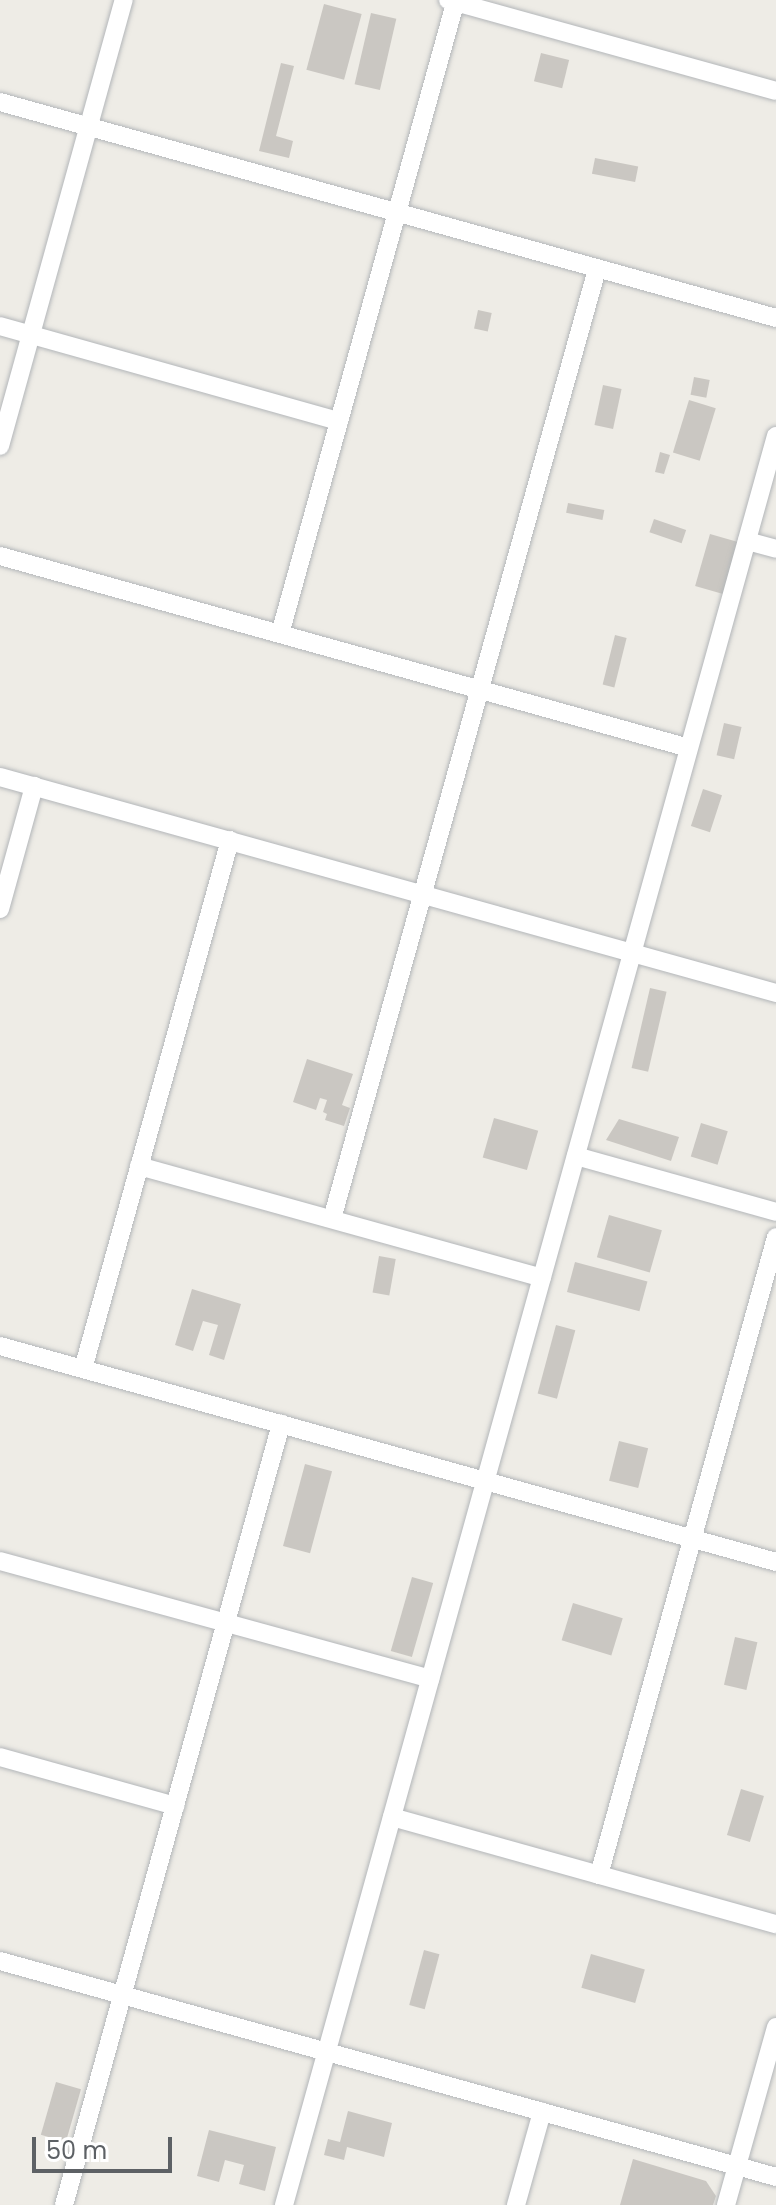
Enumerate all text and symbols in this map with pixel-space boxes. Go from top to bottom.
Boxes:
scale bar [36,2121,176,2171]
text: 50 m [46,2134,107,2167]

